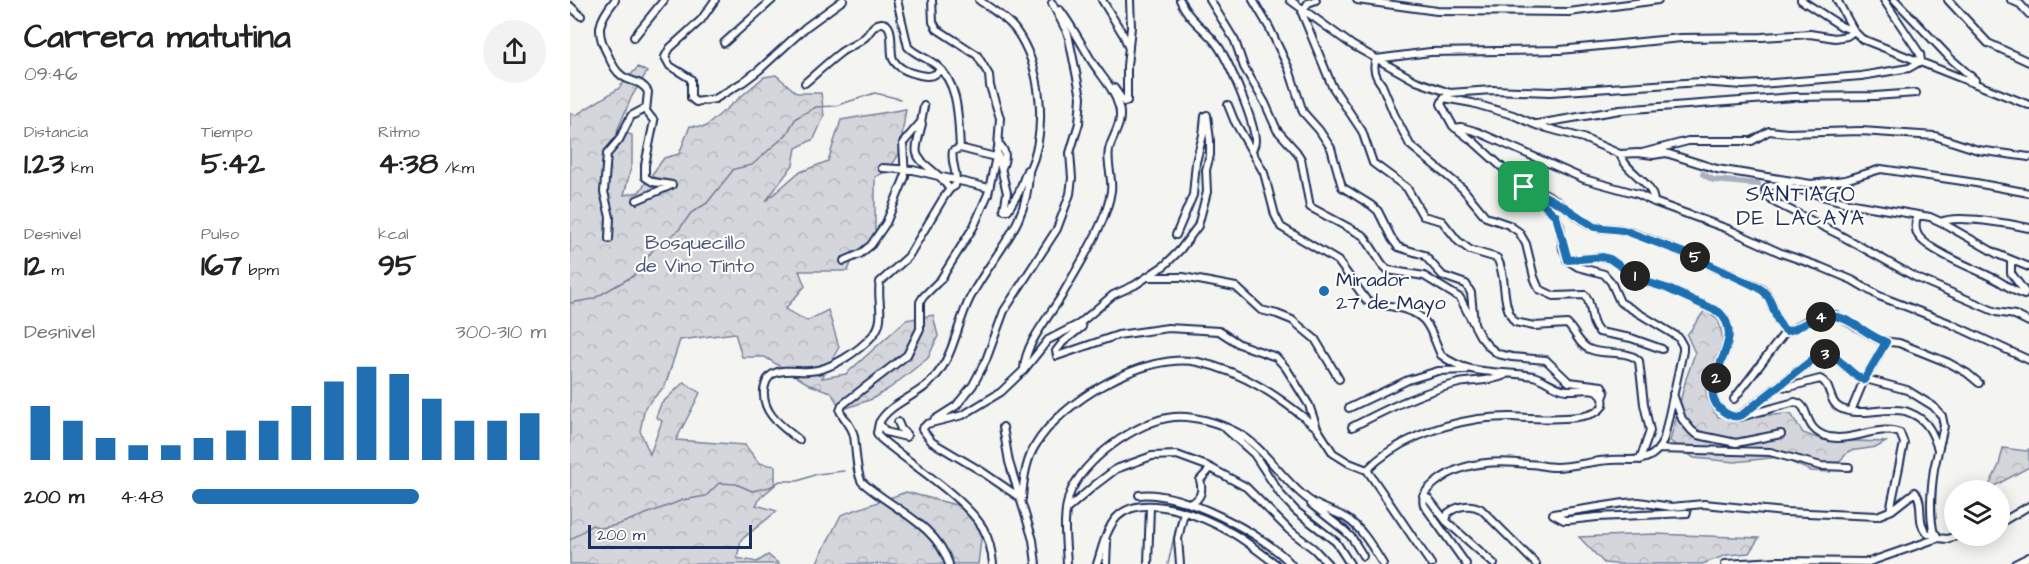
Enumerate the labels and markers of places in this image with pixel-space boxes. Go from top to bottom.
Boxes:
pin [1498,161,1549,212]
pin: 5 [1680,242,1710,272]
pin: 1 [1620,261,1650,291]
place label: Mirador 27 de Mayo [1336,266,1446,318]
marker: Mirador 27 de Mayo [1317,284,1331,298]
pin: 4 [1806,302,1836,332]
pin: 3 [1810,339,1840,369]
pin: 2 [1701,363,1731,393]

